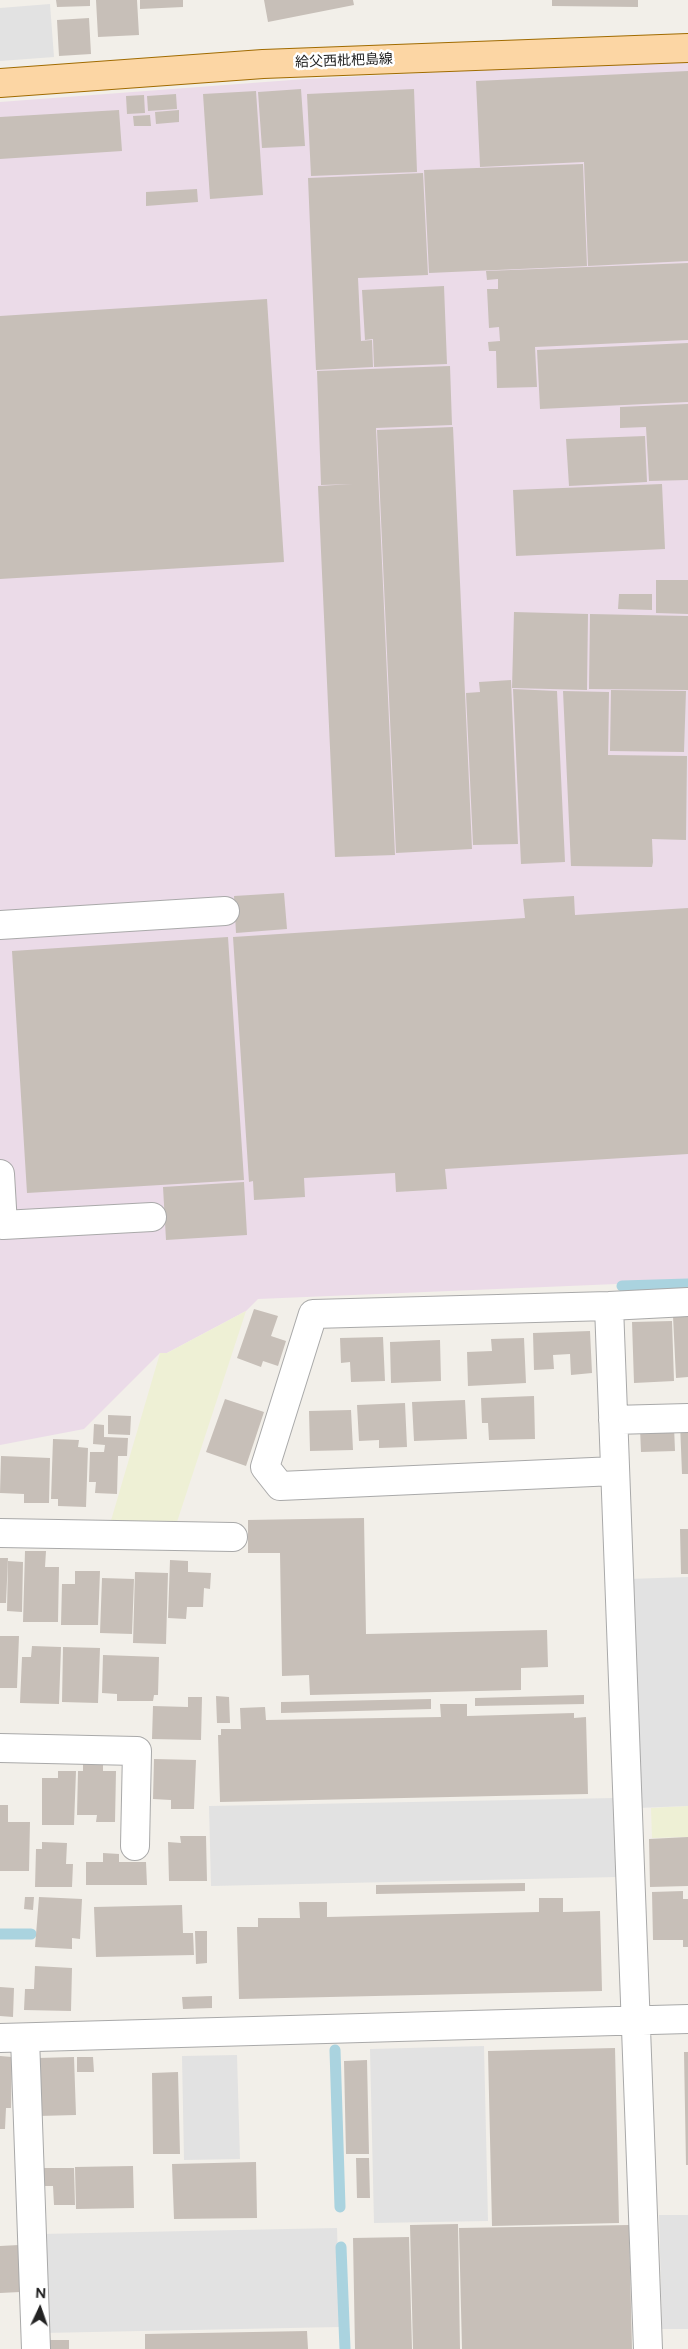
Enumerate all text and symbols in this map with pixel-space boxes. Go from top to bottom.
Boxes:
street label: 給父西枇杷島線 [295,51,393,71]
north arrow [15,2284,65,2334]
text: N [35,2285,47,2302]

